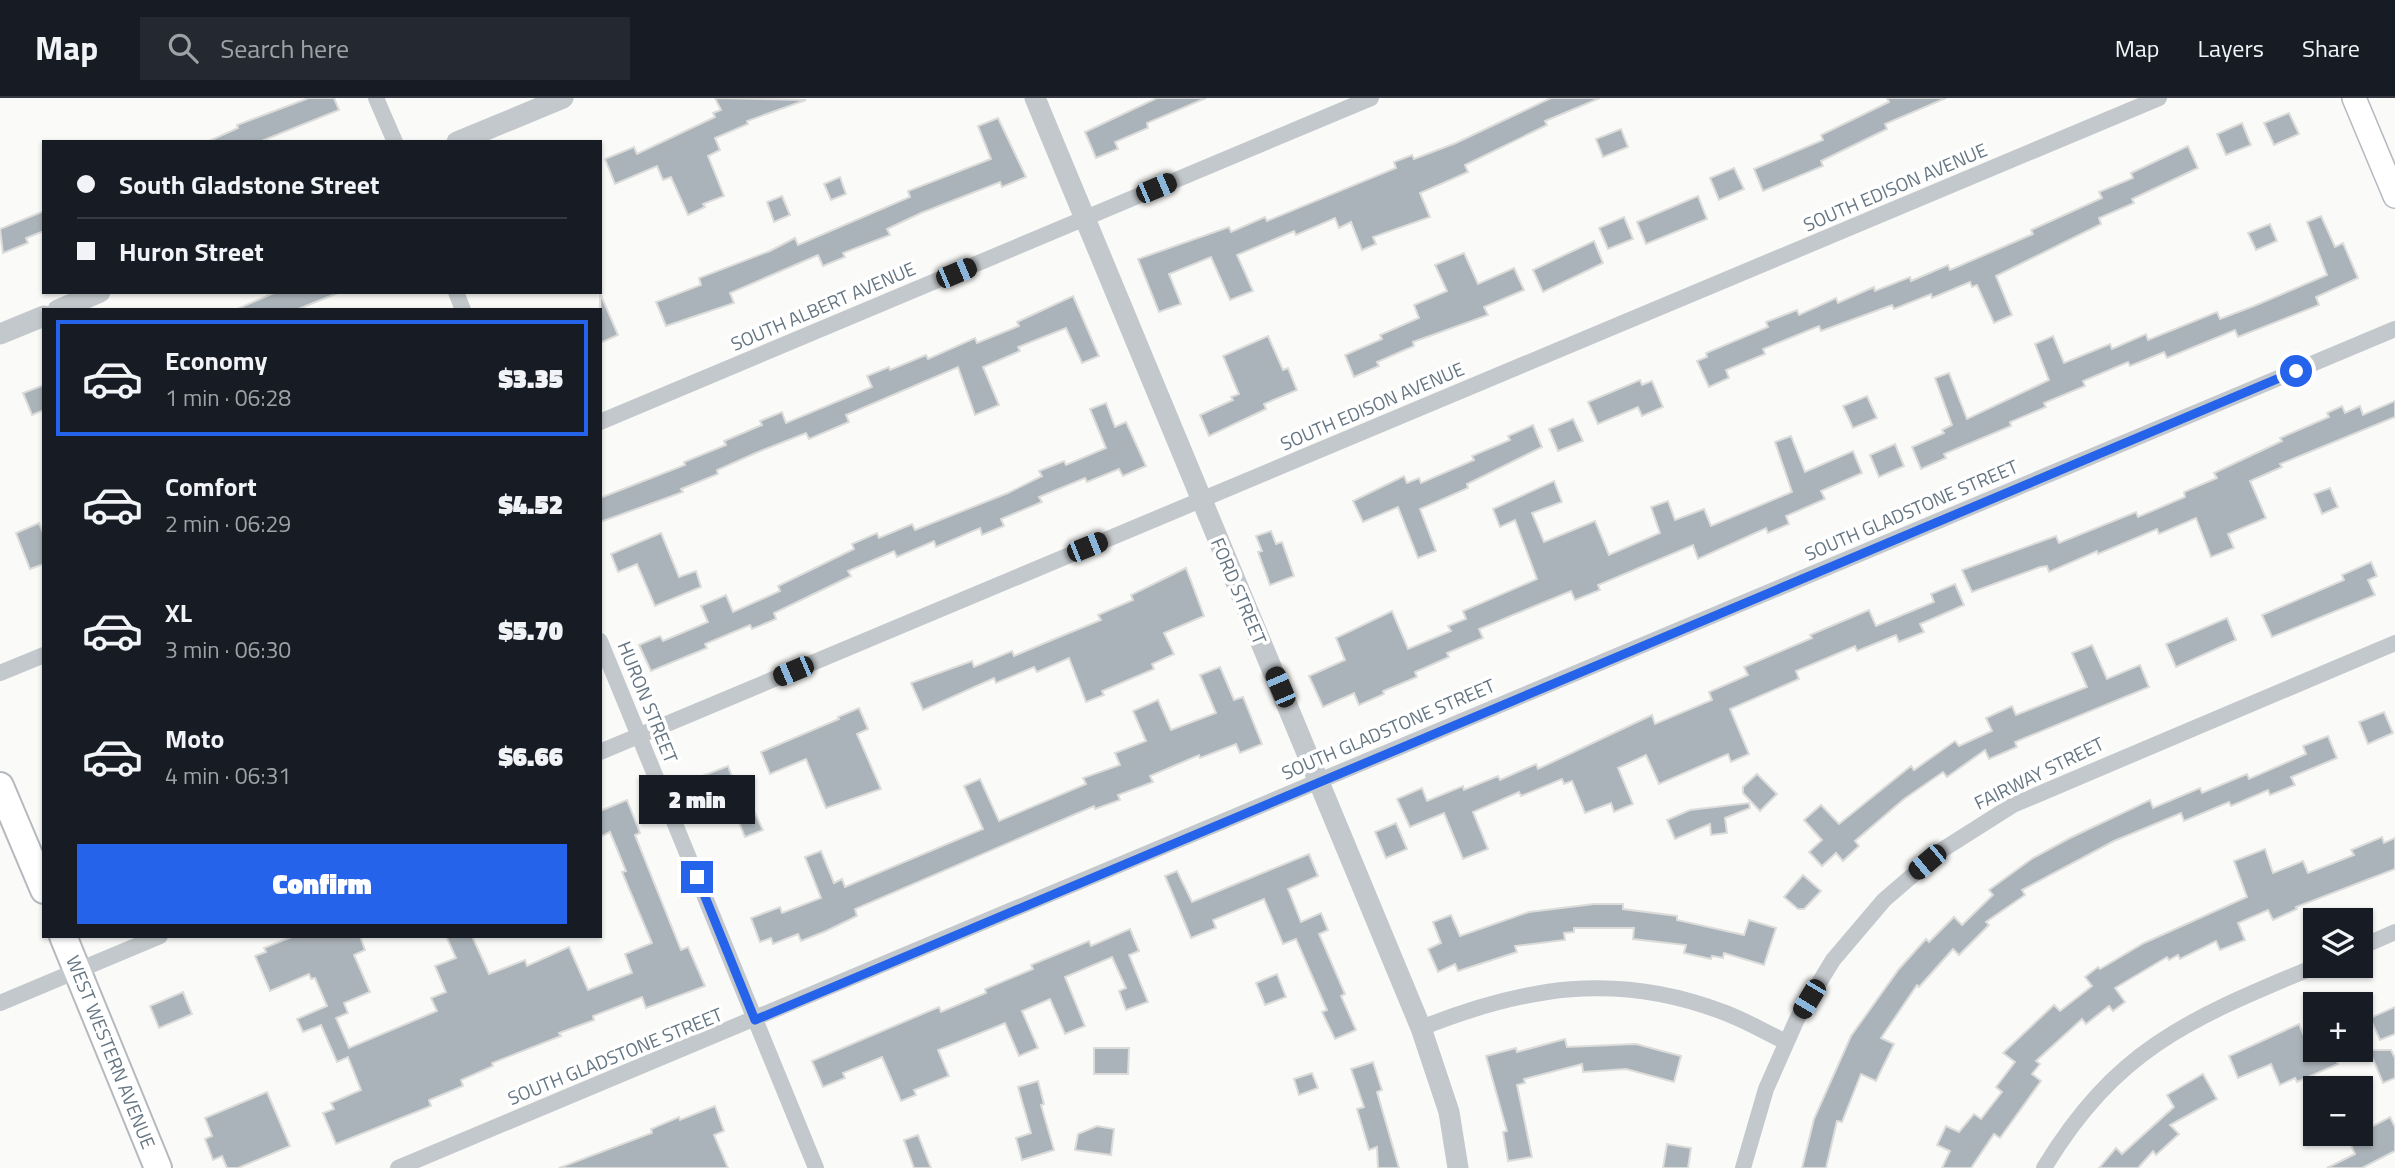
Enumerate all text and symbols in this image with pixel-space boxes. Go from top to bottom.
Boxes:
search box [140,17,630,80]
text: Map [35,23,98,73]
icon: search [164,29,202,67]
text: Search here [220,29,349,68]
text: Map [2115,30,2160,66]
text: Layers [2198,30,2264,66]
text: Share [2302,30,2360,66]
street label: SOUTH EDISON AVENUE [1798,135,1991,238]
text: South Gladstone Street [119,165,379,204]
car [1133,170,1180,206]
text: Huron Street [119,232,264,271]
street label: SOUTH ALBERT AVENUE [726,253,920,358]
car [933,255,980,291]
text: Economy [165,341,267,380]
icon: car [81,347,144,410]
street label: SOUTH EDISON AVENUE [1275,354,1468,457]
route start [2280,355,2312,387]
text: $3.35 [498,359,563,398]
text: 1 min · 06:28 [165,380,291,415]
street label: SOUTH GLADSTONE STREET [1800,451,2022,568]
text: Comfort [165,467,257,506]
icon: car [81,473,144,536]
text: $4.52 [498,485,563,524]
text: 2 min · 06:29 [165,506,291,541]
car [1064,529,1111,565]
street label: FORD STREET [1204,533,1275,649]
text: XL [165,593,192,632]
icon: car [81,599,144,662]
text: $5.70 [498,611,563,650]
text: 3 min · 06:30 [165,632,291,667]
street label: HURON STREET [611,636,686,767]
car [770,653,817,689]
car [1263,664,1298,710]
street label: SOUTH GLADSTONE STREET [1277,670,1499,787]
text: Moto [165,719,224,758]
icon: car [81,725,144,788]
street label: FAIRWAY STREET [1969,729,2109,817]
text: $6.66 [498,737,563,776]
text: 4 min · 06:31 [165,758,291,793]
callout: 2 min [639,776,755,824]
text: 2 min [668,782,726,817]
car [1905,840,1950,884]
button: Confirm [77,844,567,924]
route end [681,861,713,893]
map controls [2303,908,2373,1146]
button: layers [2303,908,2373,978]
street label: WEST WESTERN AVENUE [59,951,164,1153]
car [1790,976,1829,1022]
button: + [2303,992,2373,1062]
street label: SOUTH GLADSTONE STREET [503,999,727,1112]
button: − [2303,1076,2373,1146]

